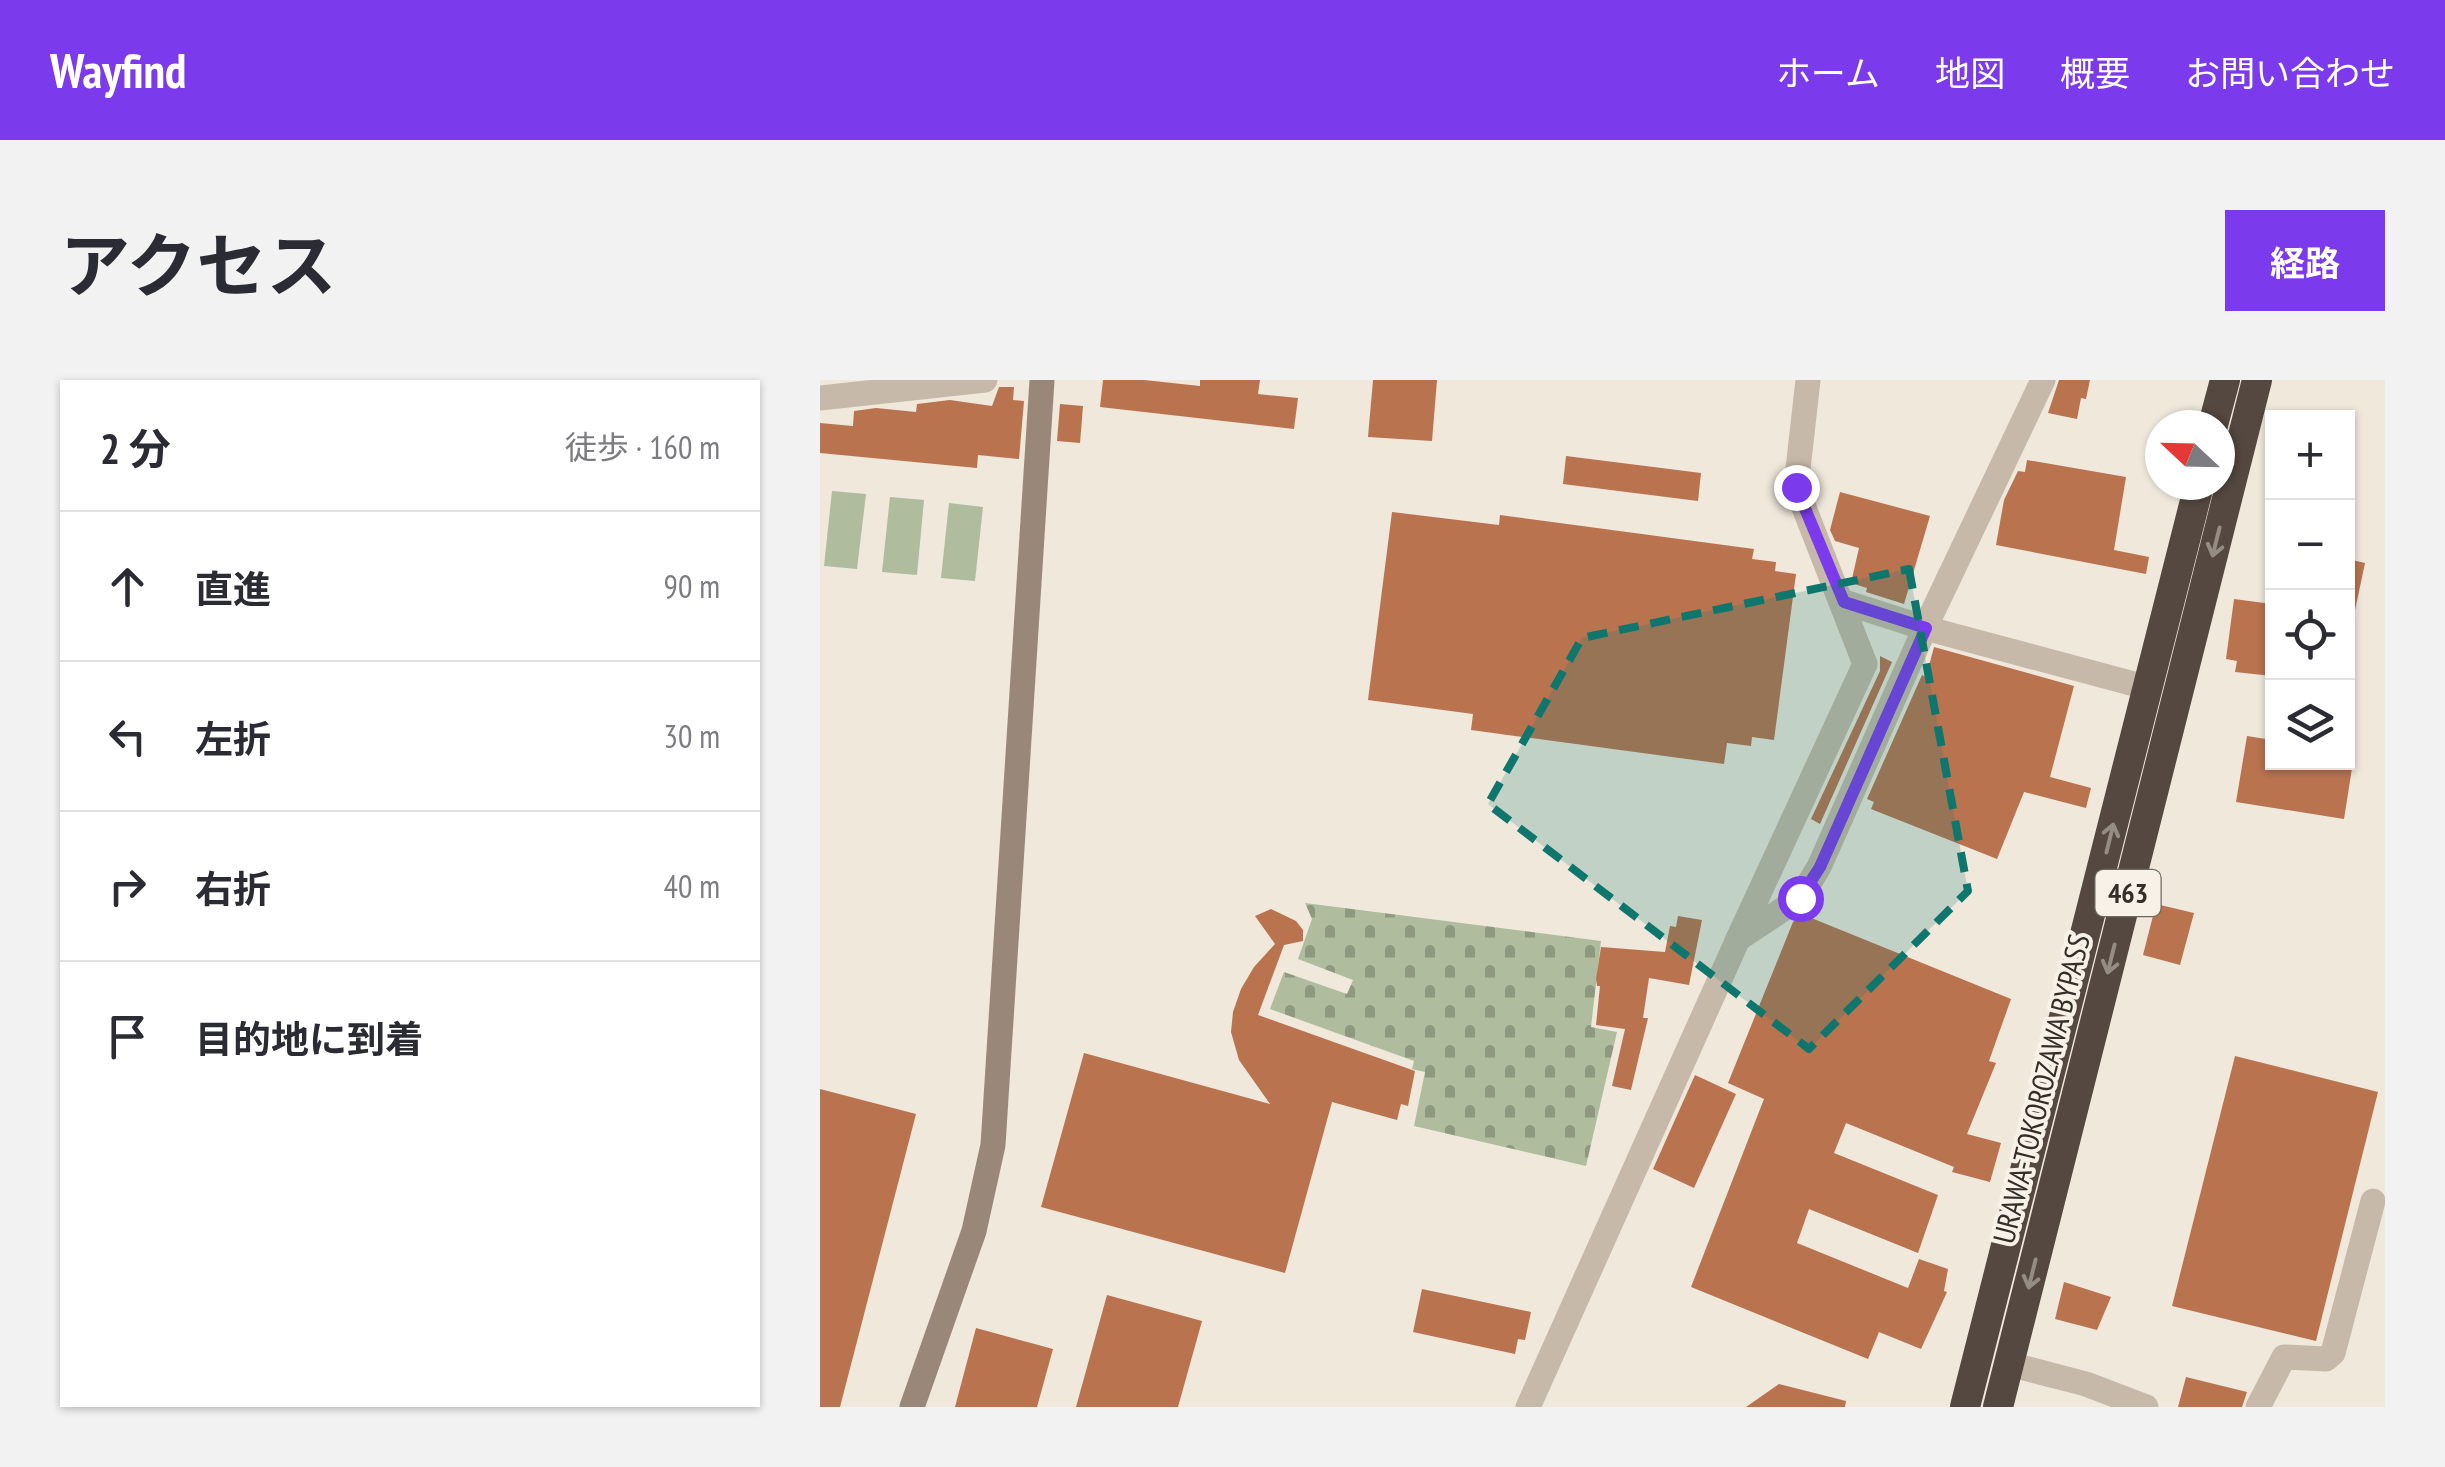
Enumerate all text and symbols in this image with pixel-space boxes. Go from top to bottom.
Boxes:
text: Wayfind [50,39,186,101]
text: ホーム [1776,50,1880,96]
text: 地図 [1935,50,2005,96]
text: 概要 [2060,50,2130,96]
text: お問い合わせ [2185,50,2395,96]
button: 経路 [2225,210,2385,311]
text: アクセス [60,220,337,310]
north arrow [2145,410,2235,500]
map controls [2265,410,2355,770]
button: + [2265,410,2355,500]
text: 2 分 [100,421,171,476]
text: 徒歩 · 160 m [565,426,720,468]
route end [1774,465,1820,511]
button: − [2265,500,2355,590]
one-way arrow [2206,525,2224,557]
icon: ahead [100,559,155,614]
text: 直進 [195,564,271,613]
text: 90 m [664,565,720,607]
button: locate [2265,590,2355,680]
button: layers [2265,680,2355,770]
icon: left [100,709,155,764]
text: 左折 [195,714,271,763]
text: 30 m [664,715,720,757]
one-way arrow [2102,823,2121,854]
icon: right [100,859,155,914]
text: 右折 [195,864,271,913]
text: 40 m [664,865,720,907]
road number: 463 [2096,870,2160,916]
route start [1778,876,1824,922]
street label: URAWA-TOKOROZAWA BYPASS [1983,930,2098,1247]
one-way arrow [2101,942,2119,974]
icon: arrive [100,1009,155,1064]
text: 目的地に到着 [195,1014,423,1063]
one-way arrow [2021,1258,2040,1290]

